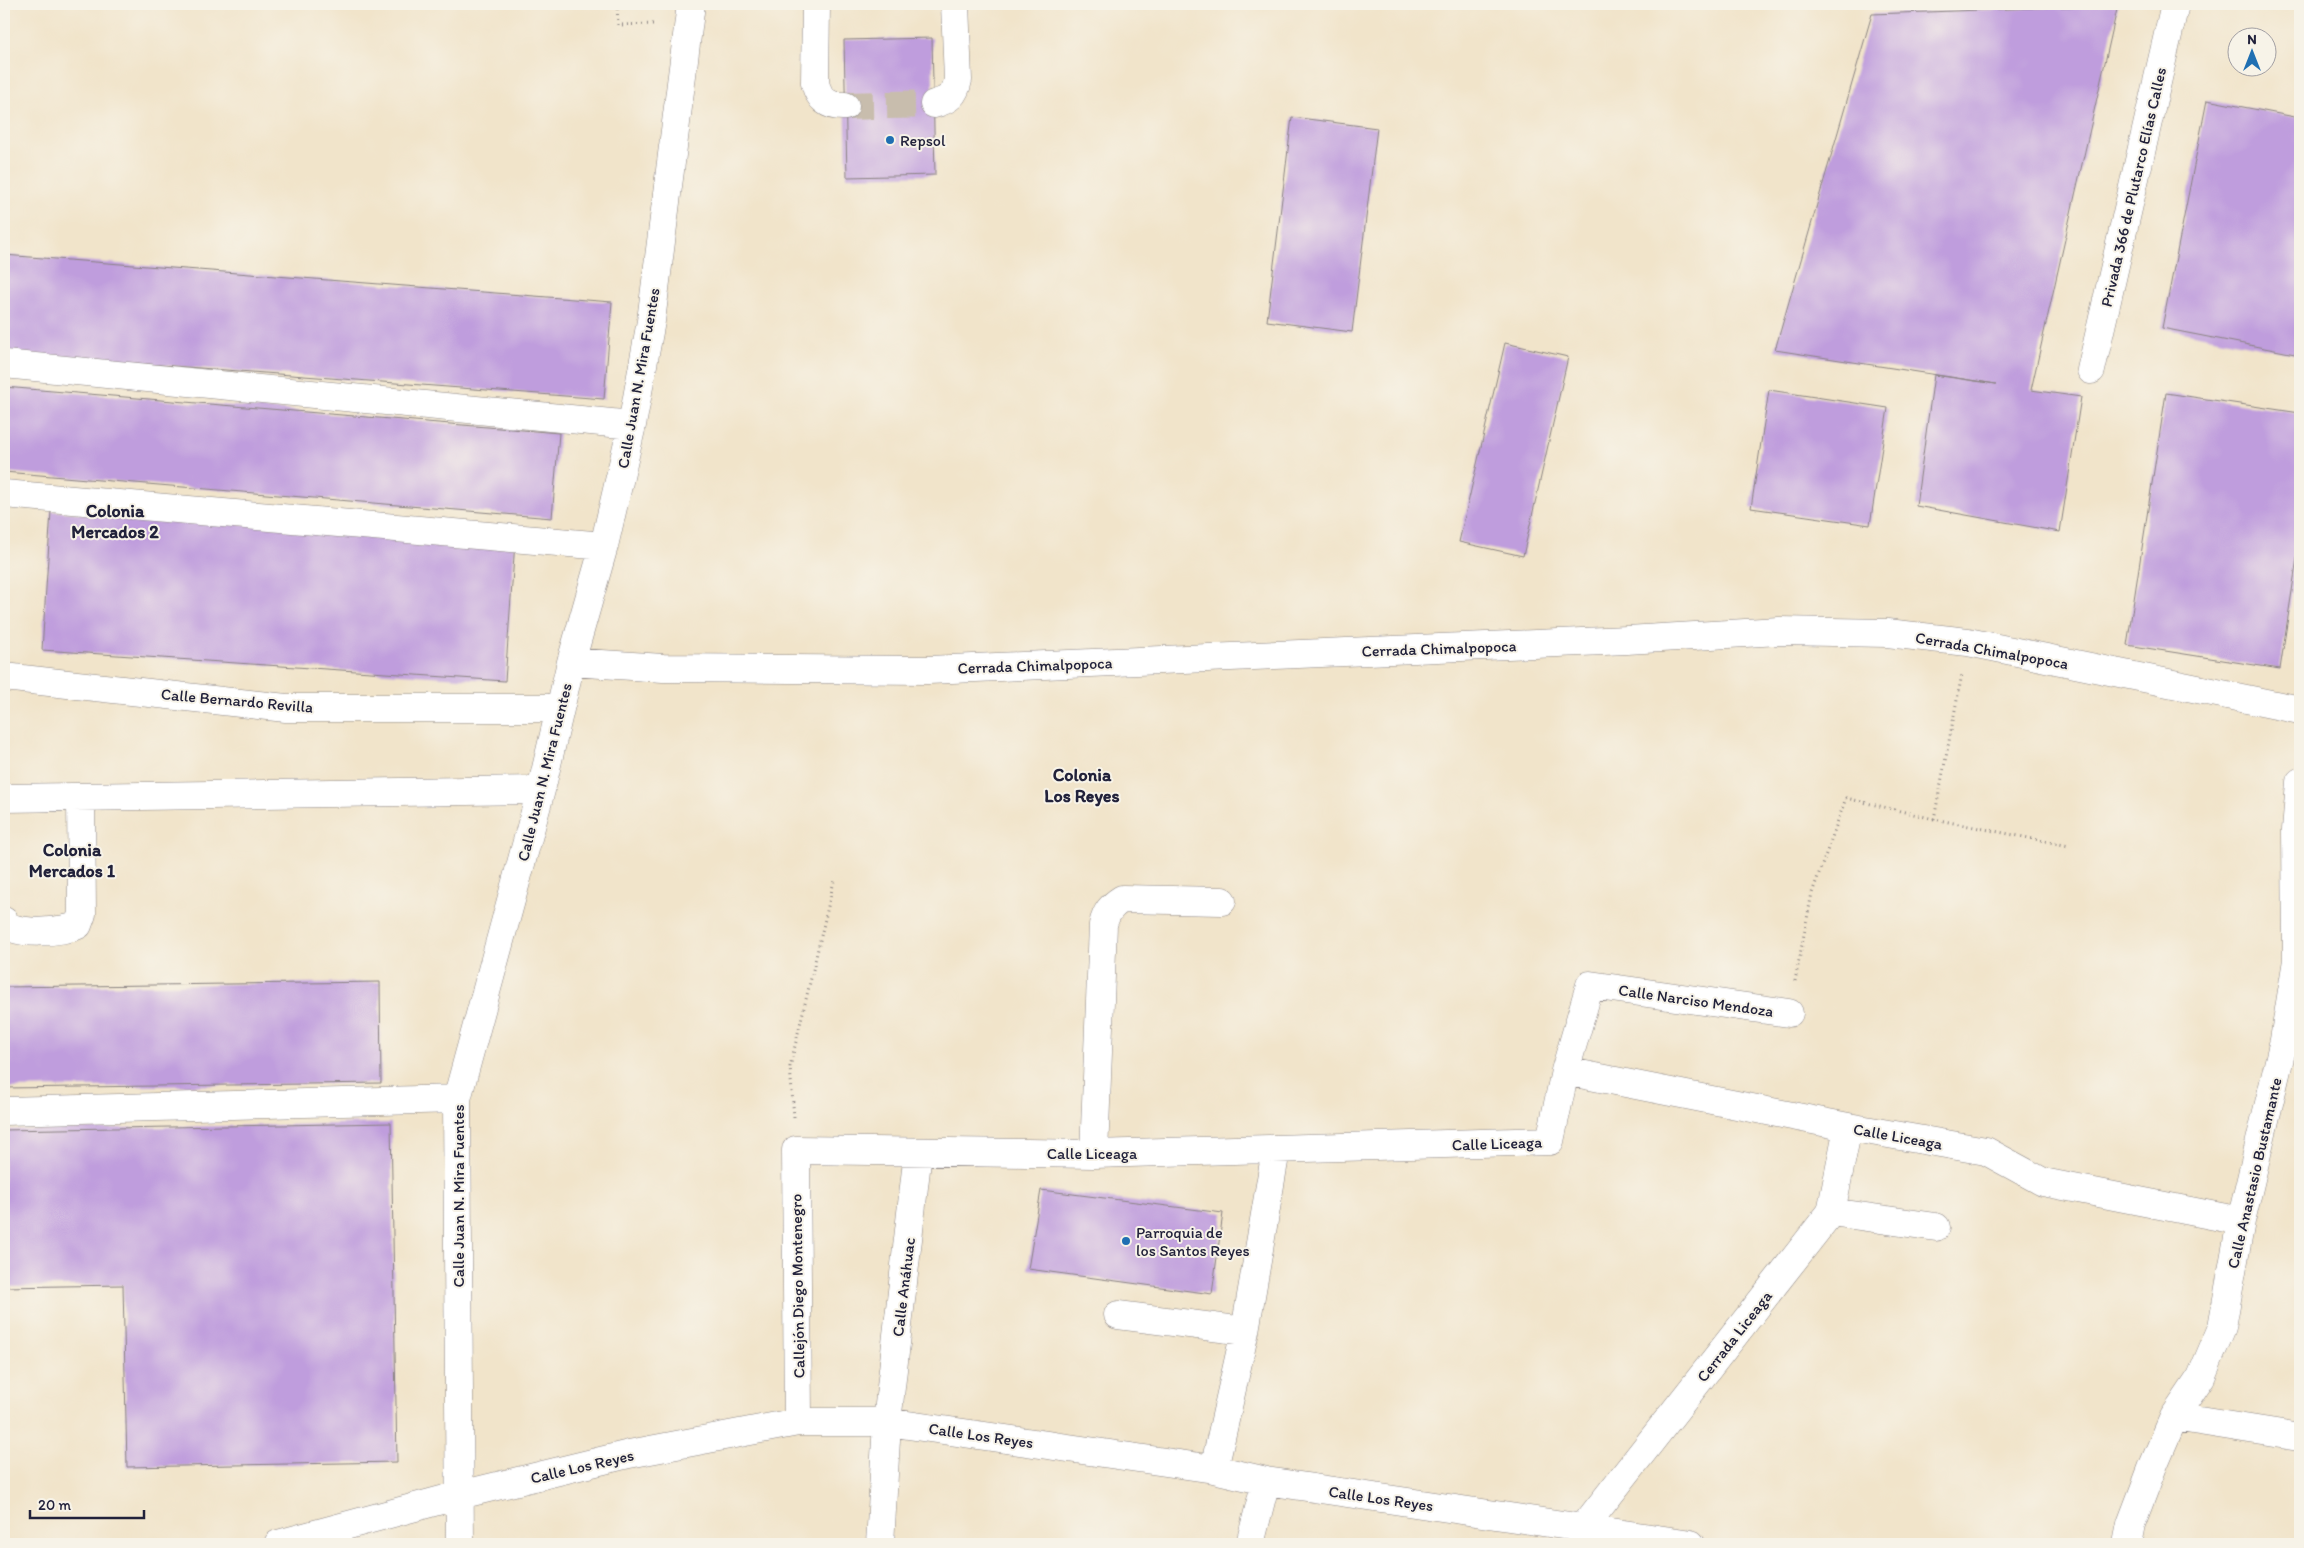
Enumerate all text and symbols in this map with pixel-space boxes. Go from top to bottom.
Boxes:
north arrow [2226,28,2276,78]
text: N [2247,31,2257,48]
street label: Privada 366 de Plutarco Elías Calles [2097,65,2170,309]
place label: Repsol [900,131,946,150]
marker: Repsol [884,134,896,146]
street label: Calle Juan N. Mira Fuentes [613,286,664,470]
district label: Colonia Mercados 2 [71,500,159,543]
street label: Cerrada Chimalpopoca [1914,628,2070,673]
street label: Cerrada Chimalpopoca [1361,636,1517,661]
street label: Cerrada Chimalpopoca [957,653,1113,678]
street label: Calle Juan N. Mira Fuentes [513,681,576,863]
street label: Calle Bernardo Revilla [160,684,314,717]
district label: Colonia Los Reyes [1044,764,1120,807]
district label: Colonia Mercados 1 [29,839,116,882]
street label: Calle Narciso Mendoza [1617,980,1775,1021]
street label: Calle Anastasio Bustamante [2223,1076,2286,1271]
street label: Calle Juan N. Mira Fuentes [449,1104,468,1288]
street label: Calle Liceaga [1852,1119,1945,1154]
street label: Calle Liceaga [1451,1132,1543,1155]
street label: Calle Liceaga [1047,1144,1138,1163]
street label: Callejón Diego Montenegro [786,1193,809,1379]
place label: Parroquia de los Santos Reyes [1136,1223,1250,1260]
marker: Parroquia de los Santos Reyes [1120,1235,1132,1247]
street label: Calle Anáhuac [888,1236,919,1338]
street label: Cerrada Liceaga [1693,1286,1776,1386]
street label: Calle Los Reyes [927,1419,1035,1452]
street label: Calle Los Reyes [529,1445,636,1488]
street label: Calle Los Reyes [1327,1482,1435,1515]
scale bar [30,1488,144,1520]
text: 20 m [38,1496,72,1514]

